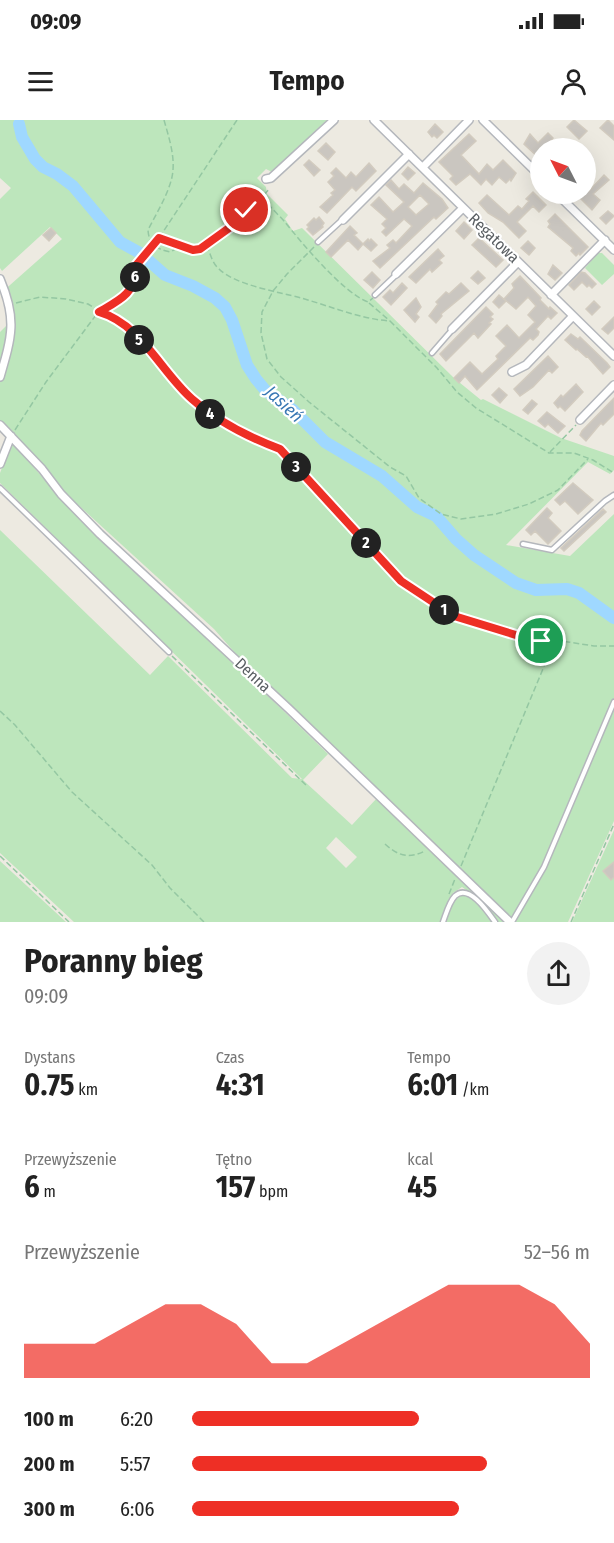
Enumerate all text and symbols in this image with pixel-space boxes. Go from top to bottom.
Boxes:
text: 09:09 [30,8,81,35]
icon: menu [24,65,57,98]
text: Tempo [269,65,345,97]
icon: person [557,65,590,98]
north arrow [530,138,596,204]
map controls [530,138,596,204]
pin [220,184,271,235]
icon: check [229,193,262,226]
street label: Regatowa [465,209,523,267]
pin: 6 [120,262,150,292]
text: 6 [131,267,139,286]
pin: 5 [124,325,154,355]
text: 5 [135,330,143,349]
water label: Jasień [260,380,308,427]
pin: 4 [195,399,225,429]
text: 4 [206,404,214,423]
pin: 3 [281,452,311,482]
text: 3 [292,457,300,476]
pin: 2 [351,528,381,558]
text: 2 [362,533,370,552]
pin: 1 [429,595,459,625]
text: 1 [441,600,447,619]
pin [515,615,566,666]
icon: arrive [524,624,557,657]
street label: Denna [231,654,275,696]
text: Poranny bieg [24,941,203,981]
button: share [527,942,590,1005]
text: 09:09 [24,984,68,1008]
text: Dystans [24,1048,75,1067]
text: Czas [216,1048,244,1067]
text: Tempo [407,1048,451,1067]
text: 0.75 [24,1067,74,1103]
text: 4:31 [216,1067,265,1103]
text: 6:01 [407,1067,458,1103]
text: km [74,1080,98,1099]
text: /km [458,1080,489,1099]
text: Przewyższenie [24,1150,117,1169]
text: Tętno [216,1150,252,1169]
text: kcal [407,1150,433,1169]
text: 6 [24,1169,40,1205]
text: 157 [216,1169,255,1205]
text: 45 [407,1169,437,1205]
text: m [40,1182,56,1201]
text: bpm [255,1182,288,1201]
text: Przewyższenie [24,1240,140,1264]
text: 52–56 m [524,1240,590,1264]
text: 100 m [24,1407,74,1431]
text: 6:20 [120,1407,153,1431]
text: 200 m [24,1452,75,1476]
text: 5:57 [120,1452,150,1476]
text: 300 m [24,1497,75,1521]
text: 6:06 [120,1497,155,1521]

